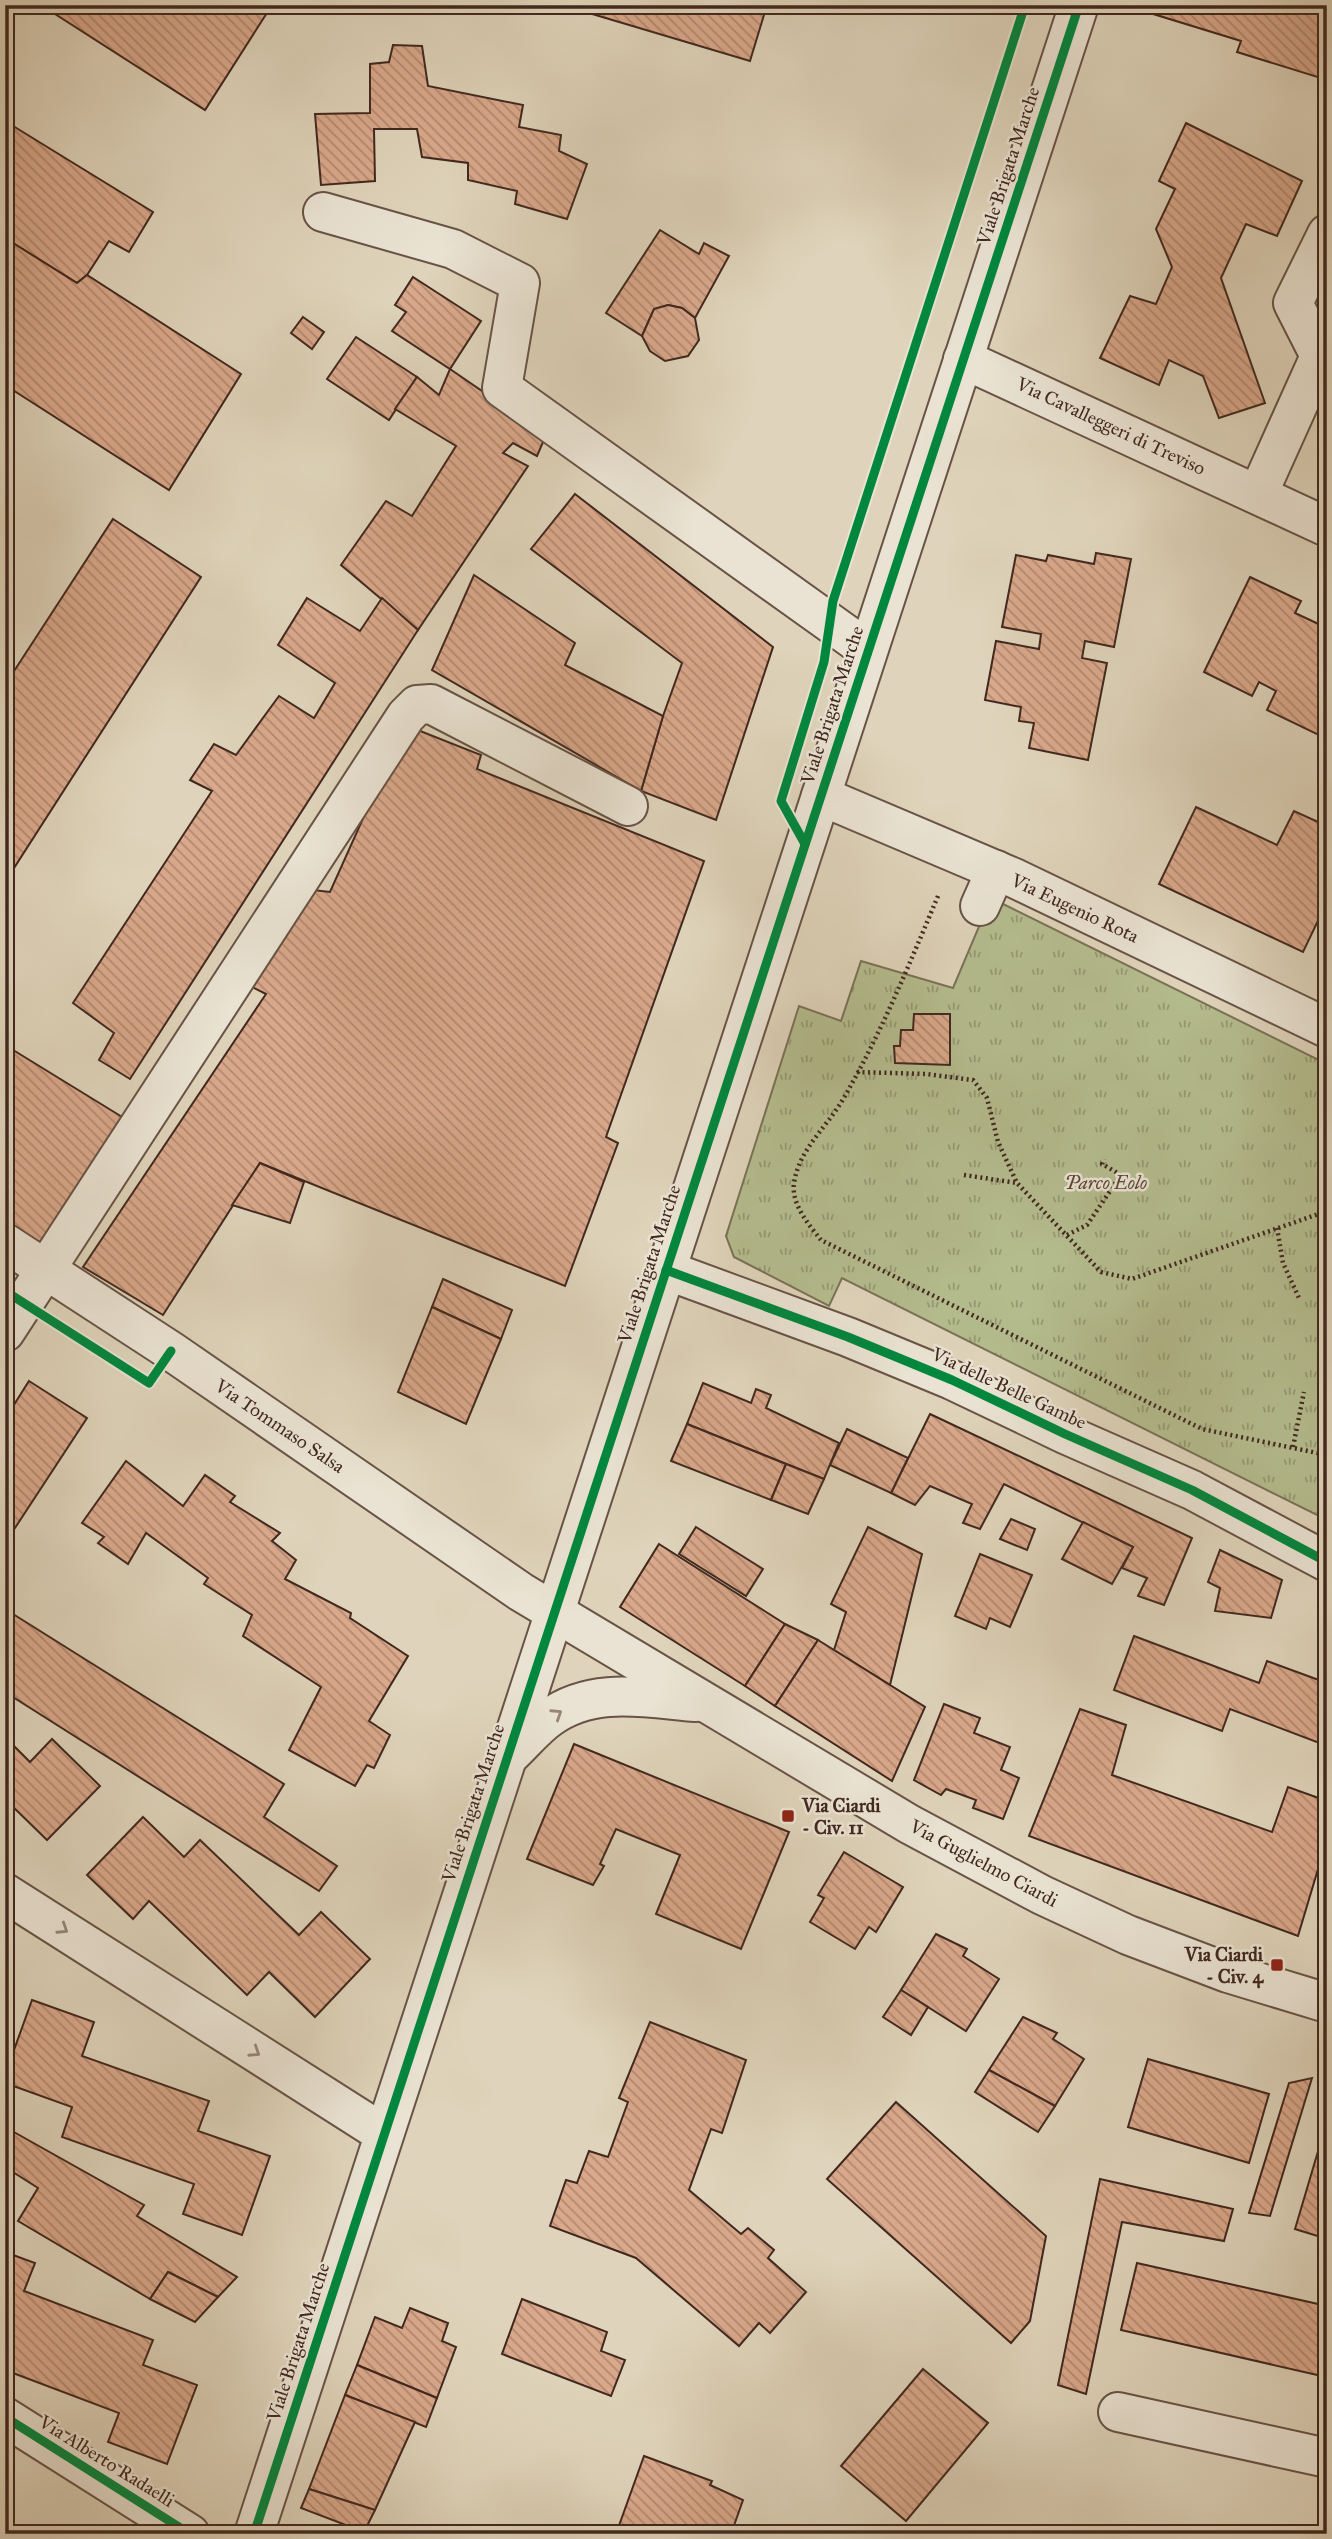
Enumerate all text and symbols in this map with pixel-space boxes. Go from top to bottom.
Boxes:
street label: Viale Brigata Marche [971,84,1045,249]
street label: Via Cavalleggeri di Treviso [1011,372,1209,481]
street label: Viale Brigata Marche [795,623,869,788]
street label: Via Eugenio Rota [1006,868,1143,949]
park label: Parco Eolo [1065,1171,1147,1194]
street label: Viale Brigata Marche [612,1182,686,1347]
street label: Via delle Belle Gambe [927,1342,1090,1434]
street label: Via Tommaso Salsa [210,1374,350,1478]
one-way arrow [549,1709,562,1722]
street label: Viale Brigata Marche [436,1721,510,1886]
place label: Via Ciardi - Civ. 11 [801,1794,881,1839]
marker: Via Ciardi - Civ. 11 [780,1808,796,1824]
street label: Via Guglielmo Ciardi [905,1814,1062,1913]
one-way arrow [55,1921,68,1934]
place label: Via Ciardi - Civ. 4 [1183,1943,1264,1989]
marker: Via Ciardi - Civ. 4 [1269,1957,1285,1973]
one-way arrow [247,2043,260,2056]
street label: Viale Brigata Marche [261,2260,335,2425]
street label: Via Alberto Radaelli [34,2409,179,2512]

